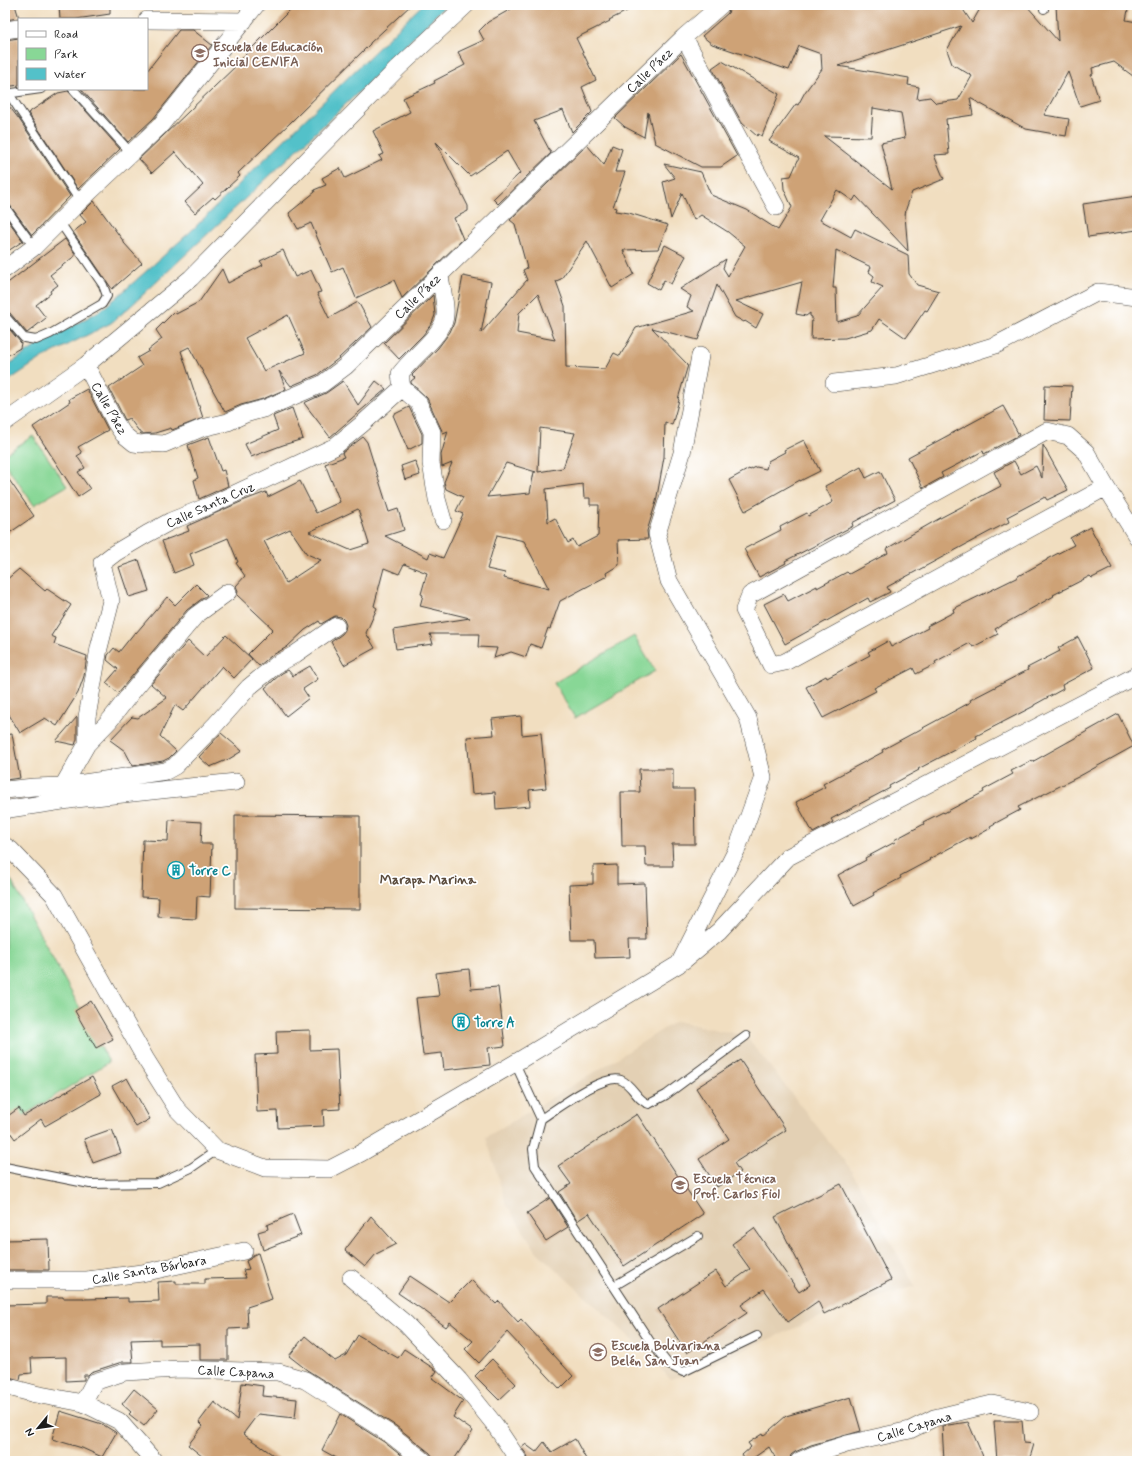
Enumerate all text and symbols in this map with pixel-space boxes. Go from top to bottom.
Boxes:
legend [18,18,148,90]
text: Road [54,27,78,43]
place label: Escuela de Educación Inicial CENIFA [213,39,323,71]
school or university icon: Escuela de Educación Inicial CENIFA [190,43,210,63]
street label: Calle Páez [623,44,677,97]
text: Park [54,47,78,63]
text: Water [54,67,86,83]
street label: Calle Páez [391,270,445,323]
street label: Calle Páez [87,379,131,439]
street label: Calle Santa Cruz [164,478,258,532]
building icon: Torre C [166,860,186,880]
place label: Torre C [189,863,232,880]
district label: Marapa Marina [380,871,477,889]
building icon: Torre A [451,1012,471,1032]
place label: Torre A [474,1015,515,1032]
place label: Escuela Técnica Prof. Carlos Fiol [693,1171,780,1203]
school or university icon: Escuela Técnica Prof. Carlos Fiol [670,1175,690,1195]
street label: Calle Santa Bárbara [91,1252,208,1289]
place label: Escuela Bolivariana Belén San Juan [611,1338,721,1370]
school or university icon: Escuela Bolivariana Belén San Juan [588,1342,608,1362]
street label: Calle Capana [197,1362,275,1383]
north arrow [18,1408,58,1448]
street label: Calle Capana [875,1408,954,1447]
text: N [22,1426,38,1439]

